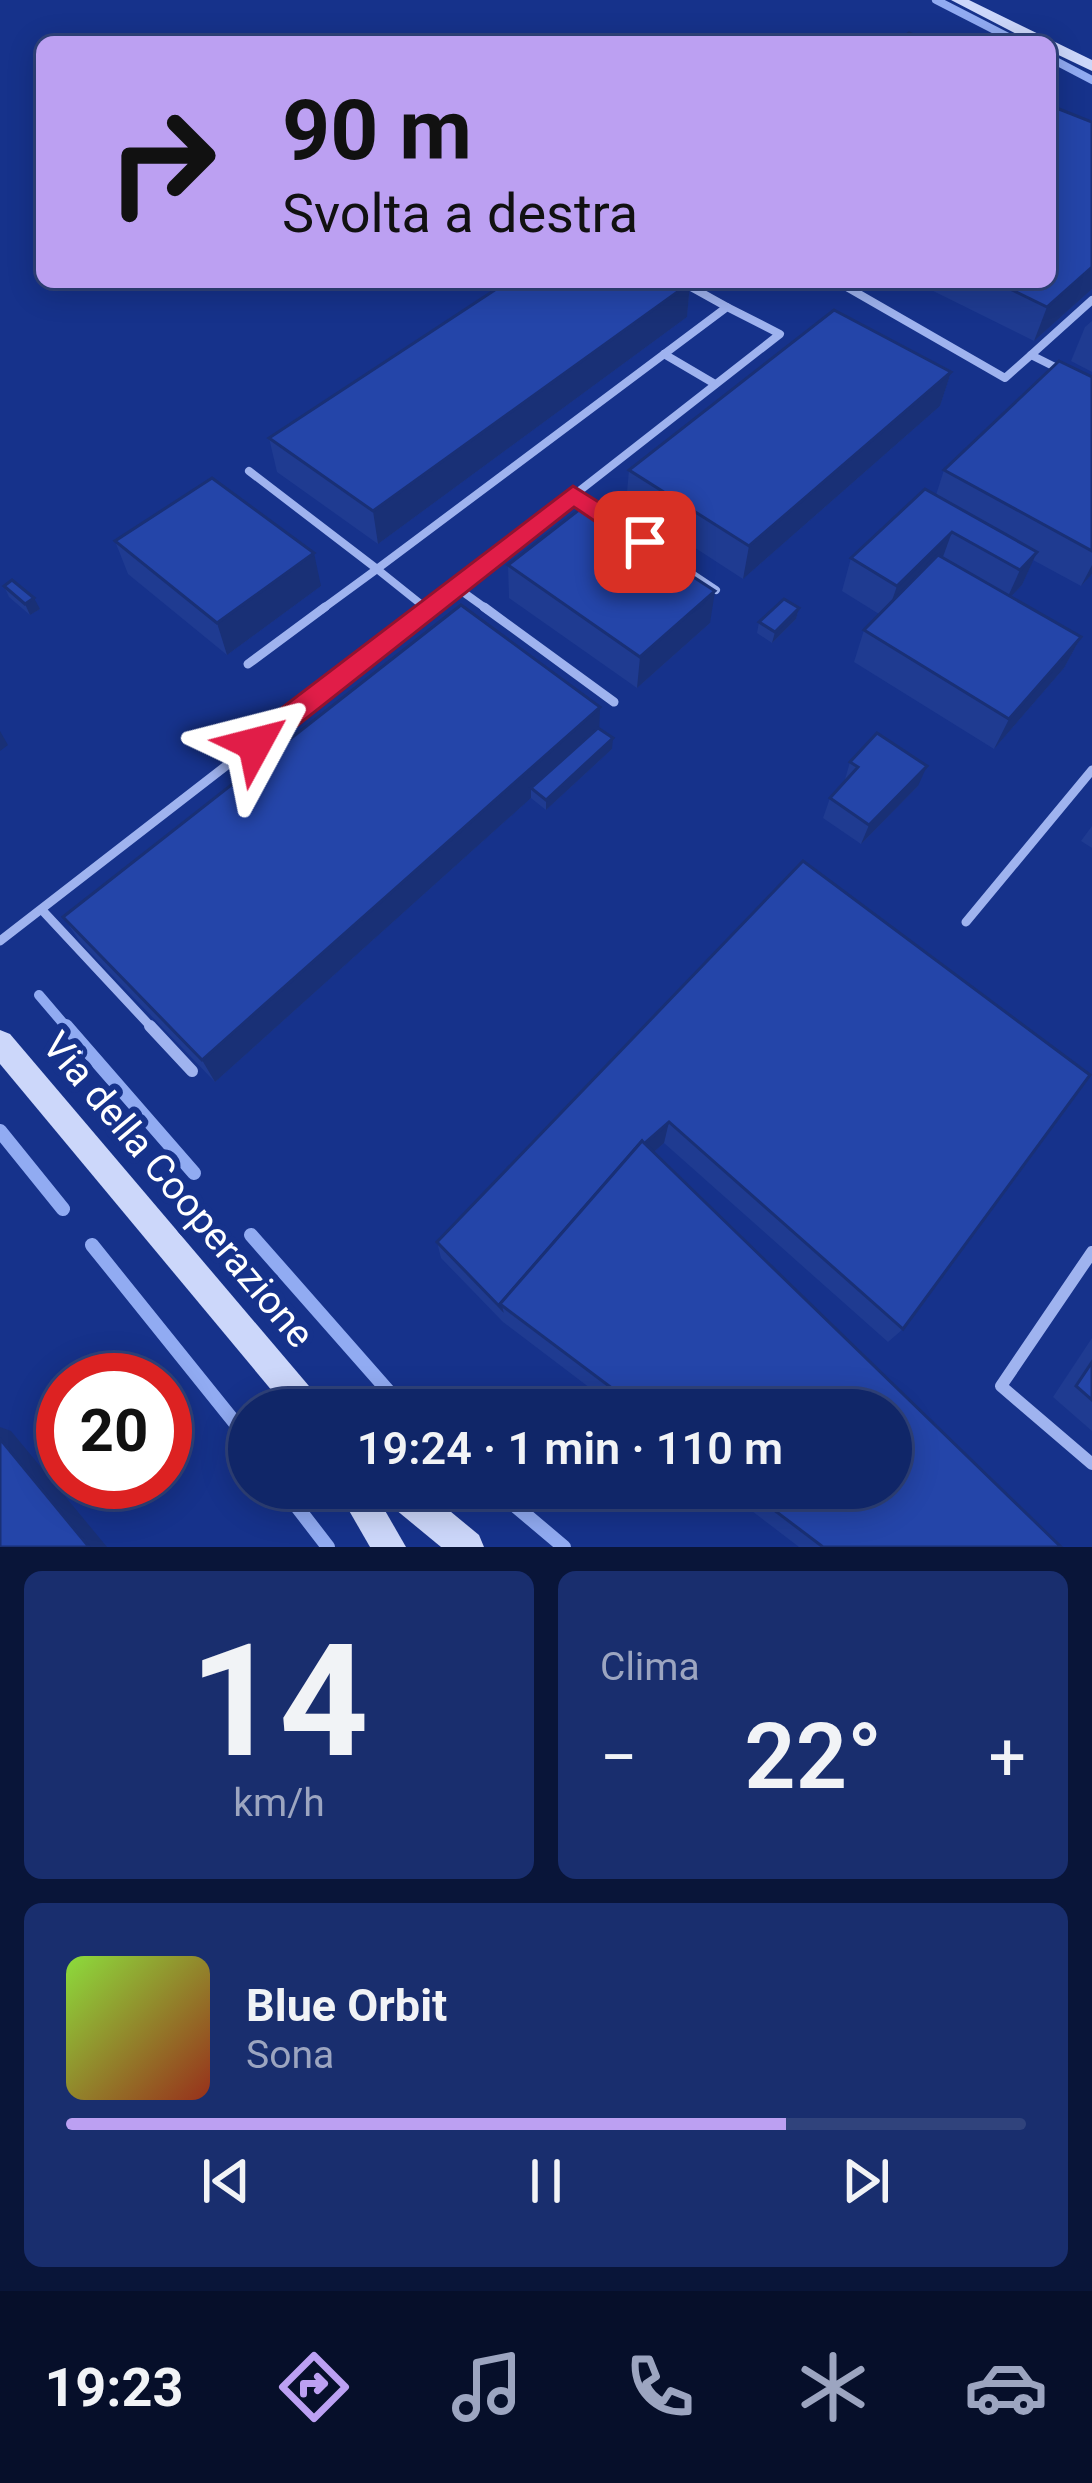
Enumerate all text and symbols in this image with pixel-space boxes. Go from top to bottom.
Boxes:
text: 90 m [282,81,472,180]
icon: right [84,84,240,240]
text: Svolta a destra [282,182,638,245]
pin [594,491,696,593]
icon: arrive [612,509,678,575]
position arrow [192,681,318,807]
street label: Via della Cooperazione [33,1023,323,1357]
speed limit sign: 20 [36,1353,192,1509]
text: 19:24 · 1 min · 110 m [357,1422,783,1475]
text: 14 [189,1610,369,1793]
text: Clima [600,1644,700,1690]
text: 22° [744,1705,882,1810]
text: − [600,1719,638,1796]
text: + [989,1719,1026,1796]
text: km/h [233,1780,325,1826]
text: Blue Orbit [246,1979,447,2032]
text: Sona [246,2032,334,2078]
icon: previous [193,2148,259,2214]
icon: pause [513,2148,579,2214]
icon: next [833,2148,899,2214]
icon: directions [272,2345,356,2429]
icon: music [445,2345,529,2429]
icon: phone [618,2345,702,2429]
icon: climate [791,2345,875,2429]
icon: car [964,2345,1048,2429]
text: 19:23 [44,2356,184,2419]

